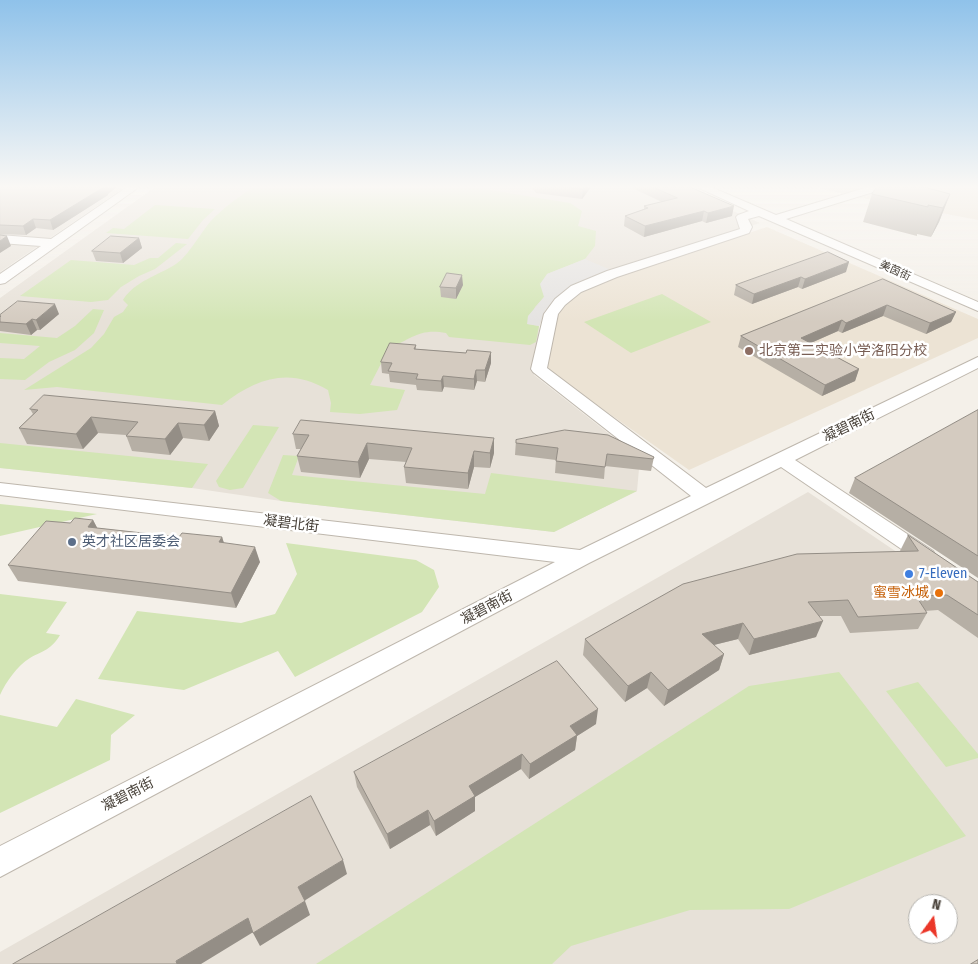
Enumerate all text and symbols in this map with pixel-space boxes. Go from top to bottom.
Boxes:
street label: 美茵街 [877,258,913,284]
place label: 北京第二实验小学洛阳分校 [759,343,927,359]
marker: 北京第二实验小学洛阳分校 [743,345,755,357]
street label: 凝碧南街 [820,406,878,446]
street label: 凝碧北街 [262,512,320,536]
place label: 英才社区居委会 [82,534,180,550]
marker: 英才社区居委会 [66,536,78,548]
place label: 7-Eleven [919,566,967,582]
marker: 7-Eleven [903,568,915,580]
place label: 蜜雪冰城 [873,585,929,601]
street label: 凝碧南街 [458,587,516,629]
marker: 蜜雪冰城 [933,587,945,599]
street label: 凝碧南街 [99,775,157,815]
north arrow [908,894,958,944]
text: N [930,896,943,914]

